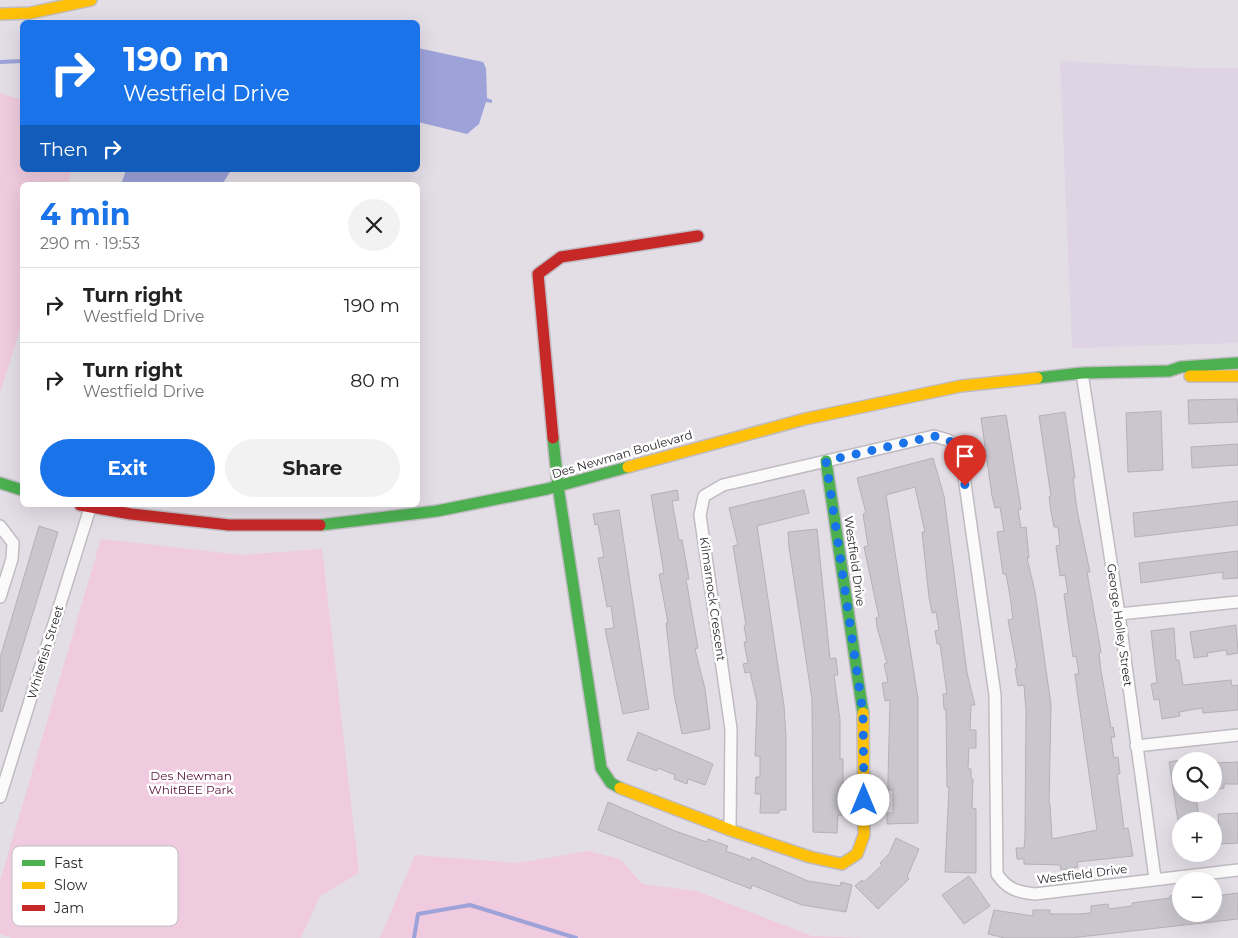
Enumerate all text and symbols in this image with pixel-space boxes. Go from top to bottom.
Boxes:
text: 190 m [123,37,229,80]
icon: right [40,40,105,105]
text: Westfield Drive [123,80,290,107]
icon: right [98,135,126,163]
text: Then [40,138,88,161]
text: 4 min [40,196,130,233]
button: close [348,199,400,251]
text: 290 m · 19:53 [40,234,140,253]
text: Turn right [83,284,183,307]
icon: right [40,291,68,319]
text: 190 m [344,294,400,317]
text: Westfield Drive [83,307,204,326]
text: Turn right [83,359,183,382]
icon: right [40,366,68,394]
text: 80 m [350,369,400,392]
text: Westfield Drive [83,382,204,401]
street label: Des Newman Boulevard [550,427,694,481]
pin [944,435,986,486]
button: Exit [40,439,215,497]
button: Share [225,439,400,497]
icon: arrive [951,442,979,470]
street label: Westfield Drive [841,515,869,607]
street label: Kilmarnock Crescent [697,536,729,662]
street label: George Holley Street [1104,562,1136,688]
street label: Whitefish Street [24,603,66,701]
map controls [1172,752,1222,922]
button: search [1172,752,1222,802]
park label: Des Newman WhitBEE Park [149,768,234,797]
position arrow [837,773,889,825]
button: + [1172,812,1222,862]
legend [12,846,178,926]
text: Fast [54,854,84,872]
street label: Westfield Drive [1036,861,1128,887]
button: − [1172,872,1222,922]
text: Slow [54,876,88,894]
text: Jam [53,899,84,917]

